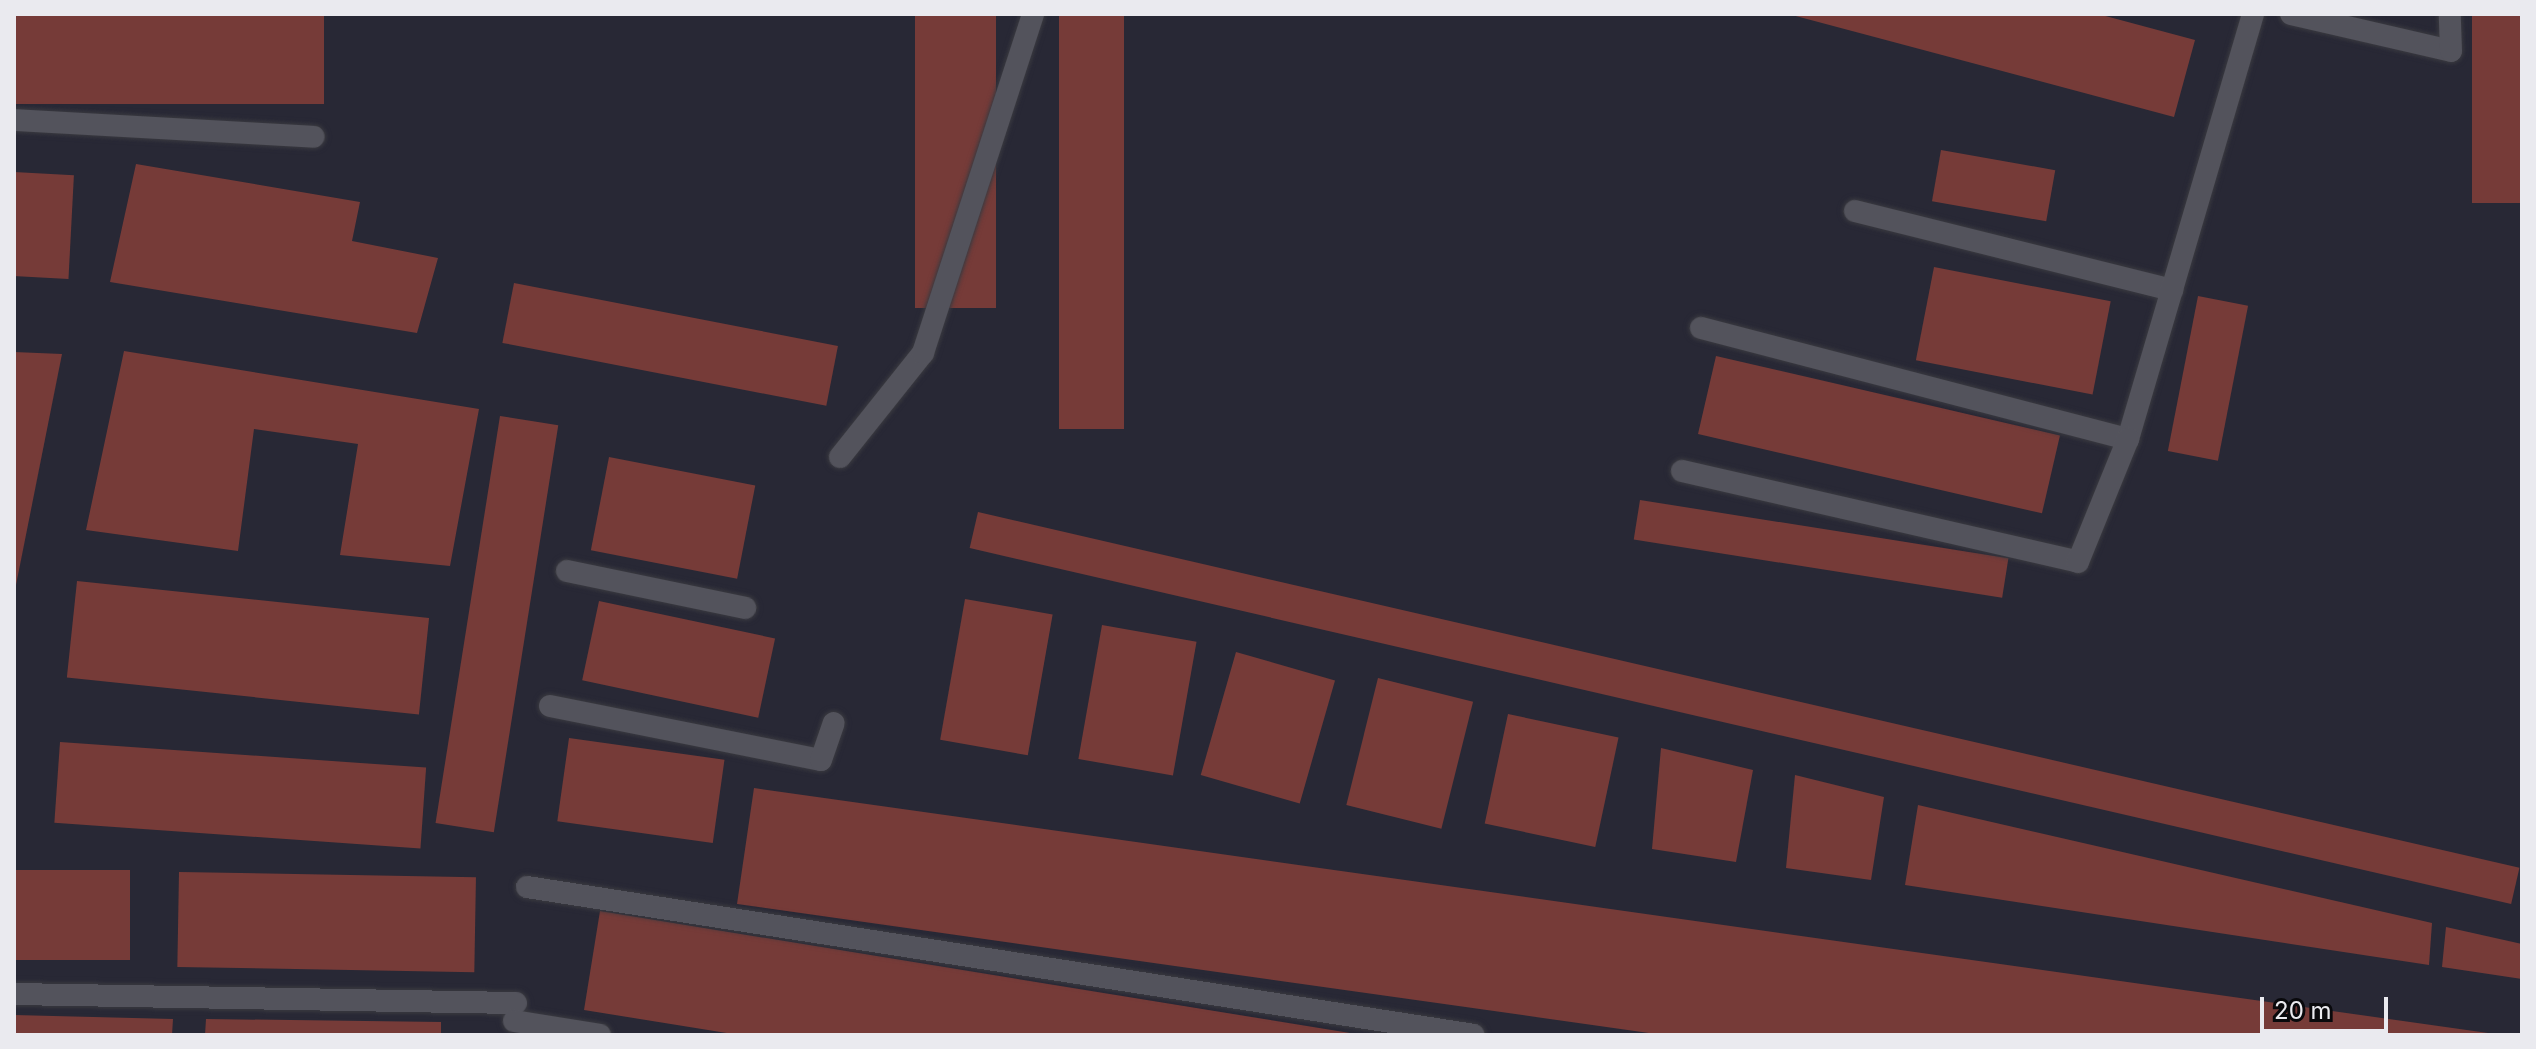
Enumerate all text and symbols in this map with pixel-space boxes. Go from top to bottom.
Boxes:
scale bar [2264,981,2392,1031]
text: 20 m [2274,996,2332,1025]

